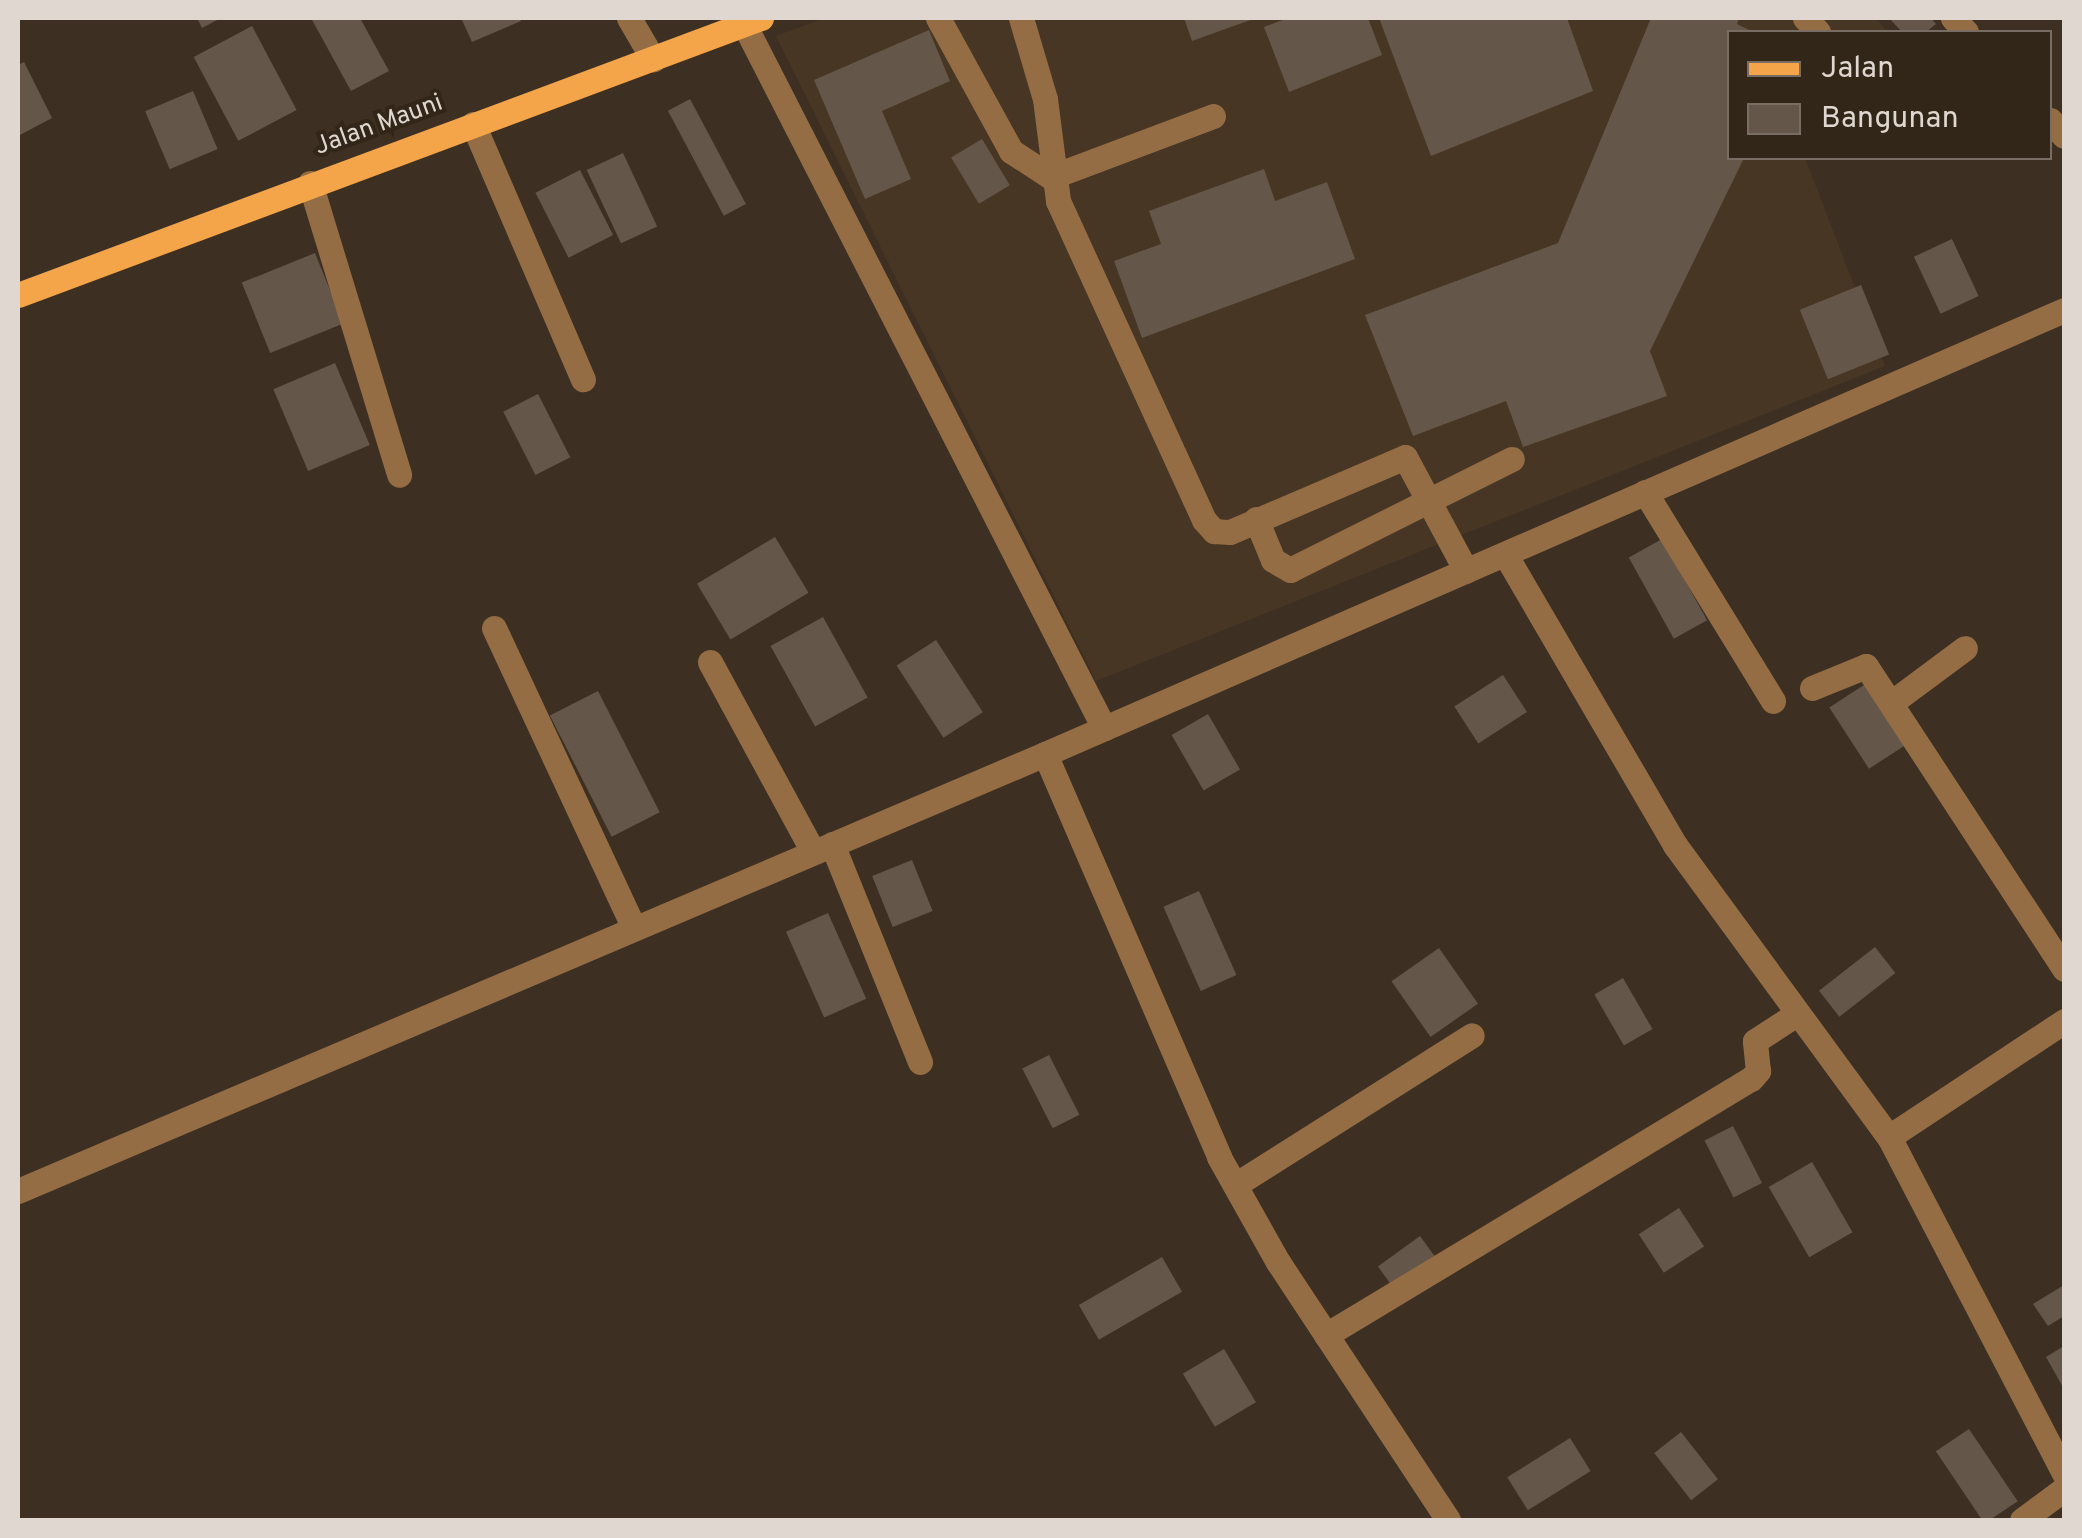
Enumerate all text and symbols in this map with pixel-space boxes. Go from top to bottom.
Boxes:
legend [1727,30,2052,160]
text: Jalan [1821,51,1894,88]
street label: Jalan Mauni [311,89,447,163]
text: Bangunan [1821,101,1959,138]

